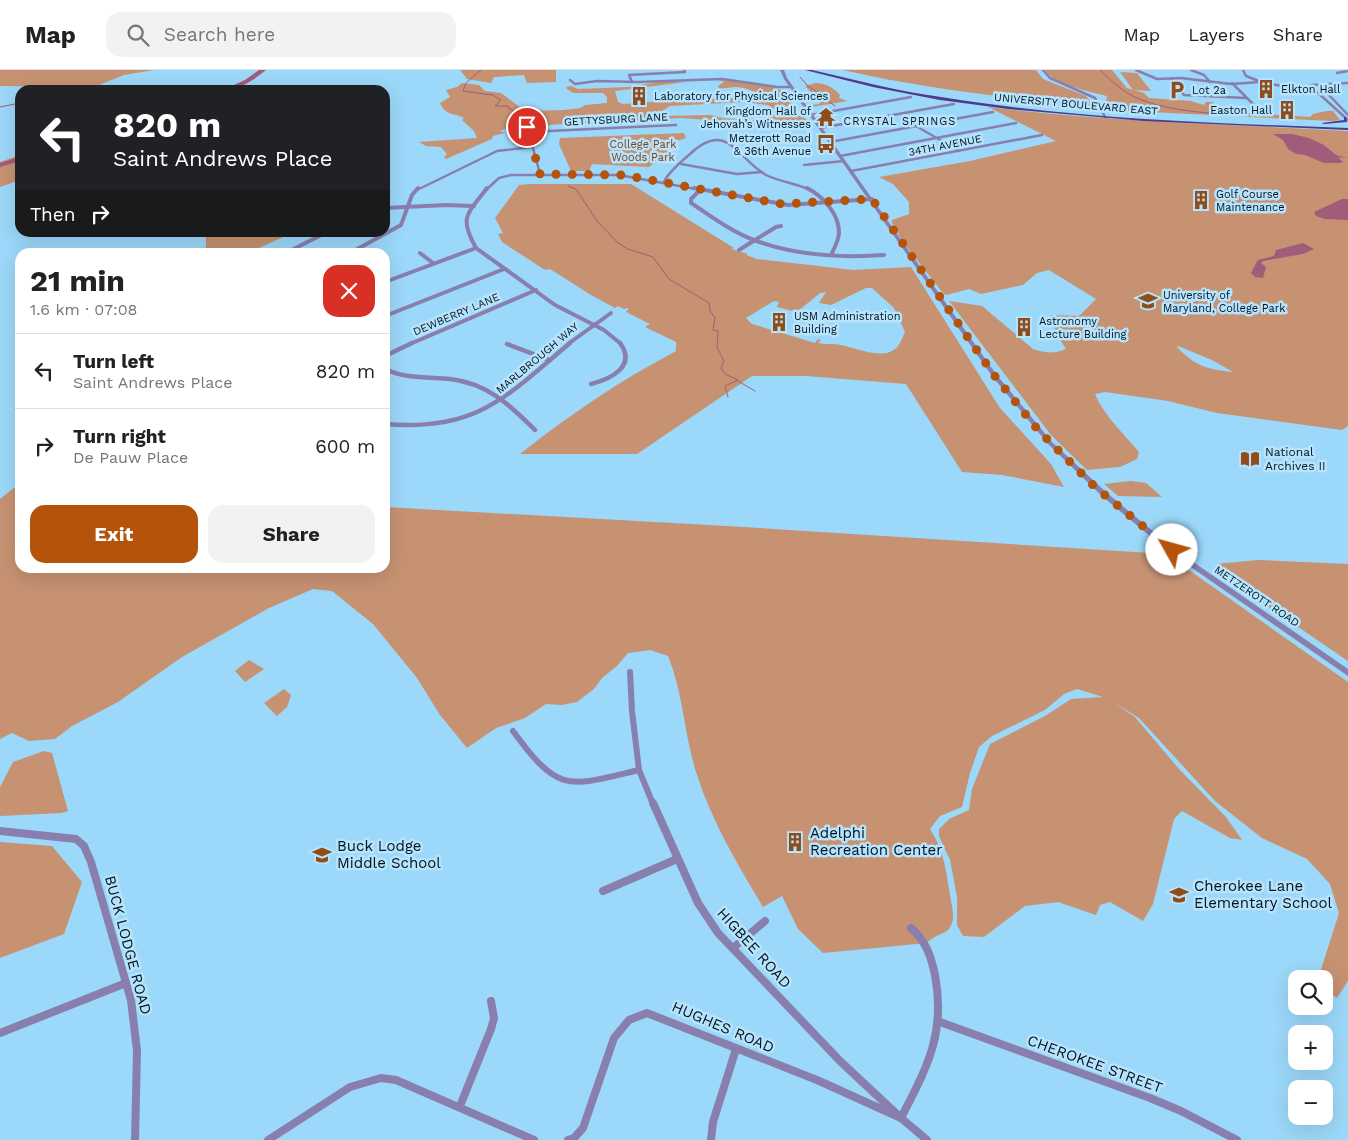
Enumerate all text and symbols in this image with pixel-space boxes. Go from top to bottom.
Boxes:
search box [106,12,456,57]
text: Map [25,21,76,49]
icon: search [124,21,152,49]
text: Search here [164,23,275,46]
text: Map [1123,24,1160,45]
text: Layers [1188,24,1245,45]
text: Share [1273,24,1323,45]
building icon: Elkton Hall [1255,78,1277,100]
parking icon: Lot 2a [1166,79,1188,101]
place label: Elkton Hall [1281,83,1341,96]
place label: Lot 2a [1192,84,1226,97]
building icon: Laboratory for Physical Sciences [628,85,650,107]
place label: Laboratory for Physical Sciences [654,90,829,103]
street label: UNIVERSITY BOULEVARD EAST [994,91,1159,118]
building icon: Easton Hall [1276,99,1298,121]
text: 820 m [113,104,221,146]
place label: Easton Hall [1210,104,1273,117]
icon: left [30,105,95,170]
place label: Kingdom Hall of Jehovah’s Witnesses [700,105,812,131]
pin [506,106,548,148]
temple icon: Kingdom Hall of Jehovah’s Witnesses [815,106,837,128]
street label: GETTYSBURG LANE [564,110,668,129]
icon: arrive [513,113,541,141]
district label: CRYSTAL SPRINGS [844,115,956,128]
place label: Metzerott Road & 36th Avenue [729,132,811,158]
street label: 34TH AVENUE [907,132,983,159]
bus stop icon: Metzerott Road & 36th Avenue [815,133,837,155]
park label: College Park Woods Park [610,138,676,164]
text: Saint Andrews Place [113,146,332,171]
place label: Golf Course Maintenance [1216,188,1285,214]
building icon: Golf Course Maintenance [1190,189,1212,211]
icon: right [86,200,114,228]
text: Then [30,203,76,226]
text: 21 min [30,263,125,298]
button: close [323,265,375,317]
place label: University of Maryland, College Park [1163,289,1286,315]
street label: DEWBERRY LANE [411,290,501,339]
school or university icon: University of Maryland, College Park [1137,290,1159,312]
text: 1.6 km · 07:08 [30,300,137,319]
place label: USM Administration Building [794,310,900,336]
building icon: USM Administration Building [768,311,790,333]
place label: Astronomy Lecture Building [1039,315,1127,341]
building icon: Astronomy Lecture Building [1013,316,1035,338]
street label: MARLBROUGH WAY [494,320,582,397]
text: Turn left [73,350,154,373]
icon: left [30,357,58,385]
text: 820 m [316,360,375,383]
text: Saint Andrews Place [73,373,233,392]
text: Turn right [73,425,166,448]
icon: right [30,432,58,460]
text: 600 m [315,435,375,458]
place label: National Archives II [1265,445,1326,473]
text: De Pauw Place [73,448,188,467]
library icon: National Archives II [1239,448,1261,470]
button: Exit [30,505,198,563]
button: Share [208,505,375,563]
position arrow [1145,523,1197,575]
street label: METZEROTT ROAD [1212,563,1302,630]
place label: Adelphi Recreation Center [810,824,942,859]
building icon: Adelphi Recreation Center [784,831,806,853]
place label: Buck Lodge Middle School [337,837,441,872]
school or university icon: Buck Lodge Middle School [311,844,333,866]
street label: BUCK LODGE ROAD [101,874,155,1016]
place label: Cherokee Lane Elementary School [1194,877,1333,912]
school or university icon: Cherokee Lane Elementary School [1168,884,1190,906]
street label: HIGBEE ROAD [713,904,795,992]
map controls [1288,970,1333,1125]
button: search [1288,970,1333,1015]
street label: HUGHES ROAD [669,997,777,1057]
button: + [1288,1025,1333,1070]
street label: CHEROKEE STREET [1025,1031,1165,1097]
button: − [1288,1080,1333,1125]

